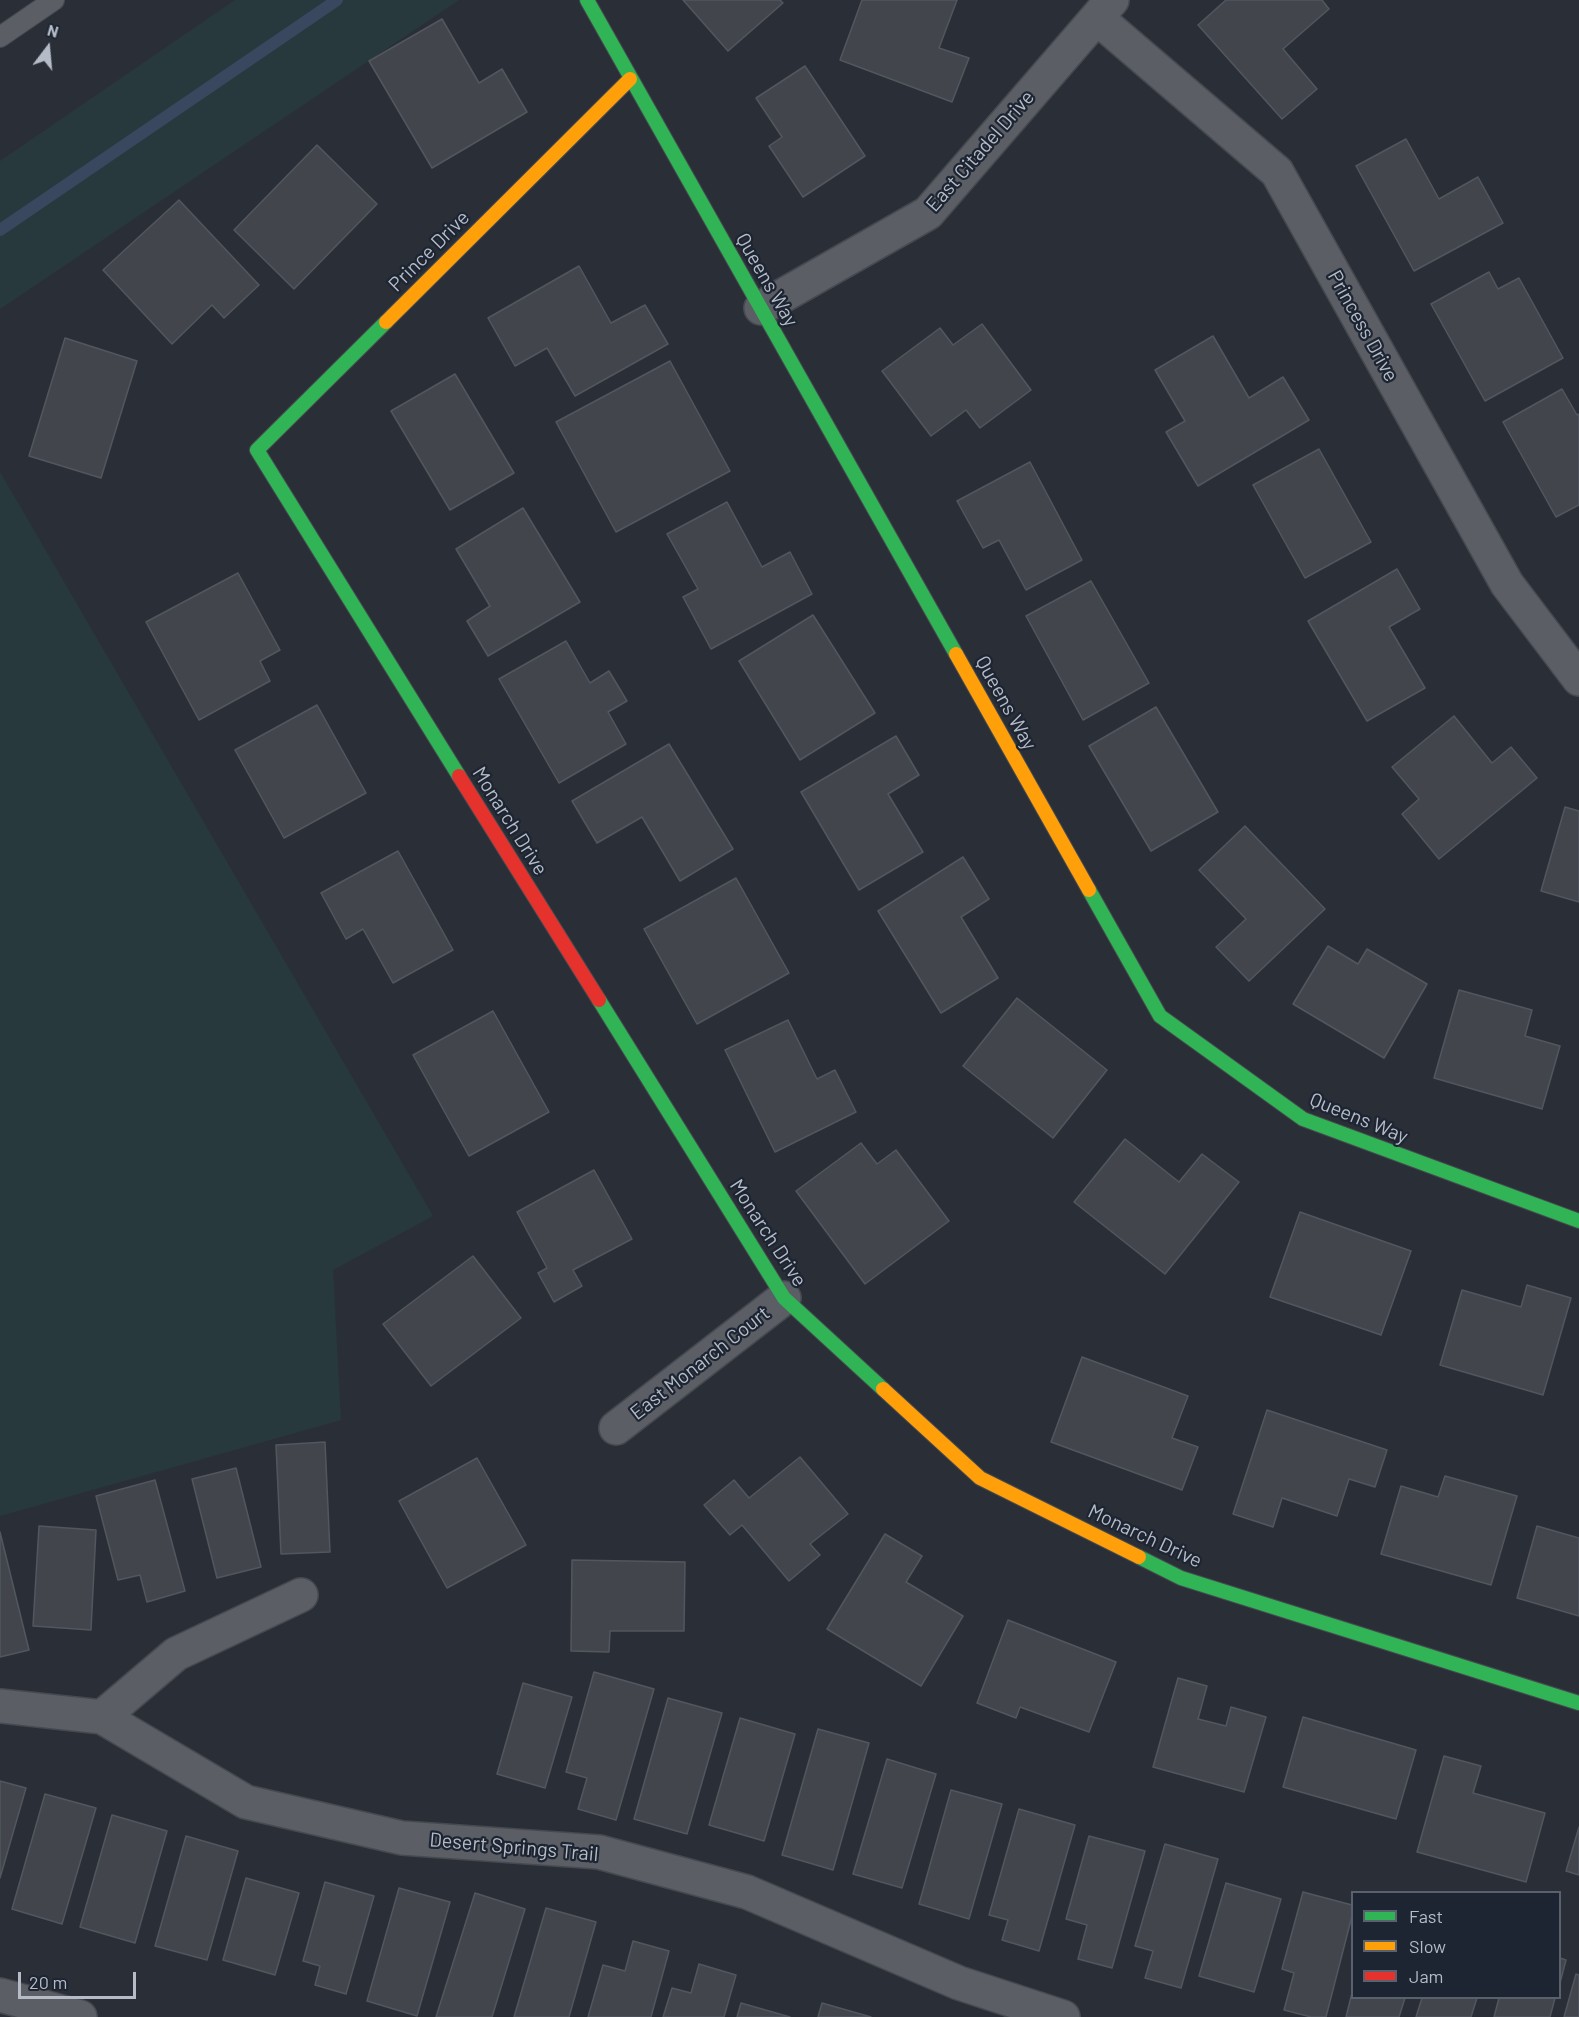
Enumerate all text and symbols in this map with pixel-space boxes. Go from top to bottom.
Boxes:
north arrow [18,18,78,78]
text: N [45,20,61,41]
street label: East Citadel Drive [921,86,1039,216]
street label: Prince Drive [384,206,474,296]
street label: Queens Way [731,229,803,331]
street label: Princess Drive [1323,266,1403,386]
street label: Queens Way [970,652,1042,754]
street label: Monarch Drive [467,762,553,880]
street label: Queens Way [1306,1087,1412,1149]
street label: Monarch Drive [724,1175,812,1291]
street label: East Monarch Court [625,1301,775,1425]
street label: Monarch Drive [1084,1499,1206,1573]
street label: Desert Springs Trail [429,1828,599,1866]
legend [1351,1891,1561,1999]
text: Fast [1409,1905,1443,1927]
text: Slow [1409,1935,1446,1957]
scale bar [21,1960,140,1998]
text: Jam [1409,1965,1443,1987]
text: 20 m [29,1971,67,1993]

